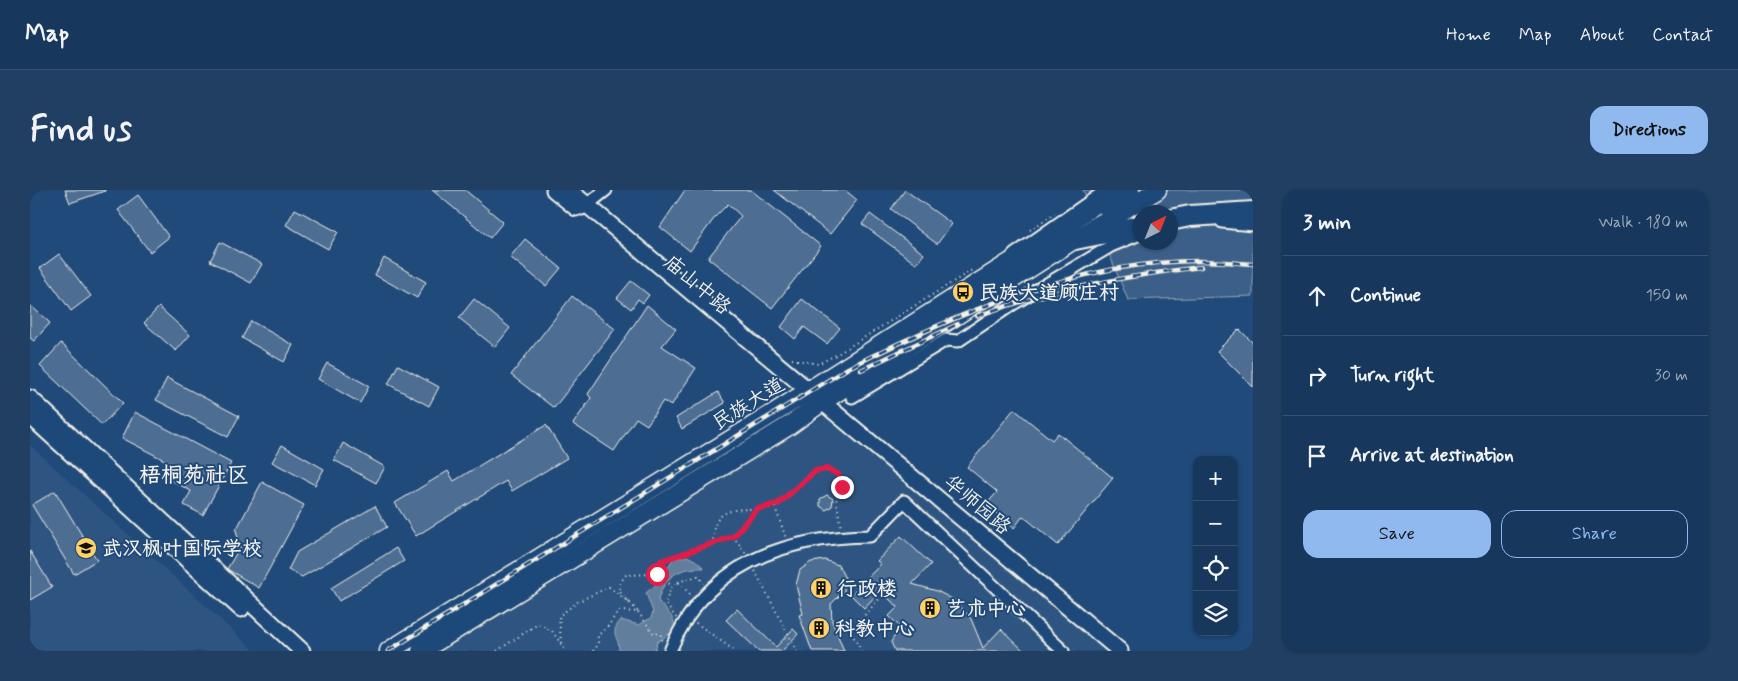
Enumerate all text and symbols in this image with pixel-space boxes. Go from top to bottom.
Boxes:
text: Map [25,19,69,50]
text: Home [1446,23,1491,47]
text: Map [1519,23,1552,47]
text: About [1580,23,1624,47]
text: Contact [1652,23,1713,47]
button: Directions [1590,106,1708,154]
text: Find us [30,107,132,153]
north arrow [1133,205,1178,250]
text: 3 min [1303,209,1351,237]
text: Walk · 180 m [1599,212,1688,233]
street label: 庙山中路 [658,249,737,322]
bus stop icon: 民族大道顾庄村 [951,280,975,304]
place label: 民族大道顾庄村 [979,280,1119,307]
icon: ahead [1303,282,1331,310]
text: Continue [1350,283,1421,308]
text: 150 m [1646,285,1688,306]
icon: right [1303,362,1331,390]
text: Turn right [1350,363,1434,388]
text: 30 m [1655,365,1688,386]
street label: 民族大道 [708,372,790,437]
icon: arrive [1303,442,1331,470]
text: Arrive at destination [1350,443,1514,468]
map controls [1193,456,1238,636]
button: + [1193,456,1238,501]
district label: 梧桐苑社区 [139,462,249,490]
street label: 华师园路 [938,469,1017,542]
route end [831,476,854,499]
button: − [1193,501,1238,546]
button: Save [1303,510,1491,558]
button: Share [1501,510,1688,558]
school or university icon: 武汉枫叶国际学校 [74,536,98,560]
place label: 武汉枫叶国际学校 [102,536,262,563]
button: locate [1193,546,1238,591]
route start [646,563,669,586]
building icon: 行政楼 [809,576,833,600]
place label: 行政楼 [837,576,897,603]
button: layers [1193,591,1238,636]
building icon: 艺术中心 [918,596,942,620]
place label: 艺术中心 [946,596,1026,623]
building icon: 科教中心 [807,616,831,640]
place label: 科教中心 [835,616,915,643]

